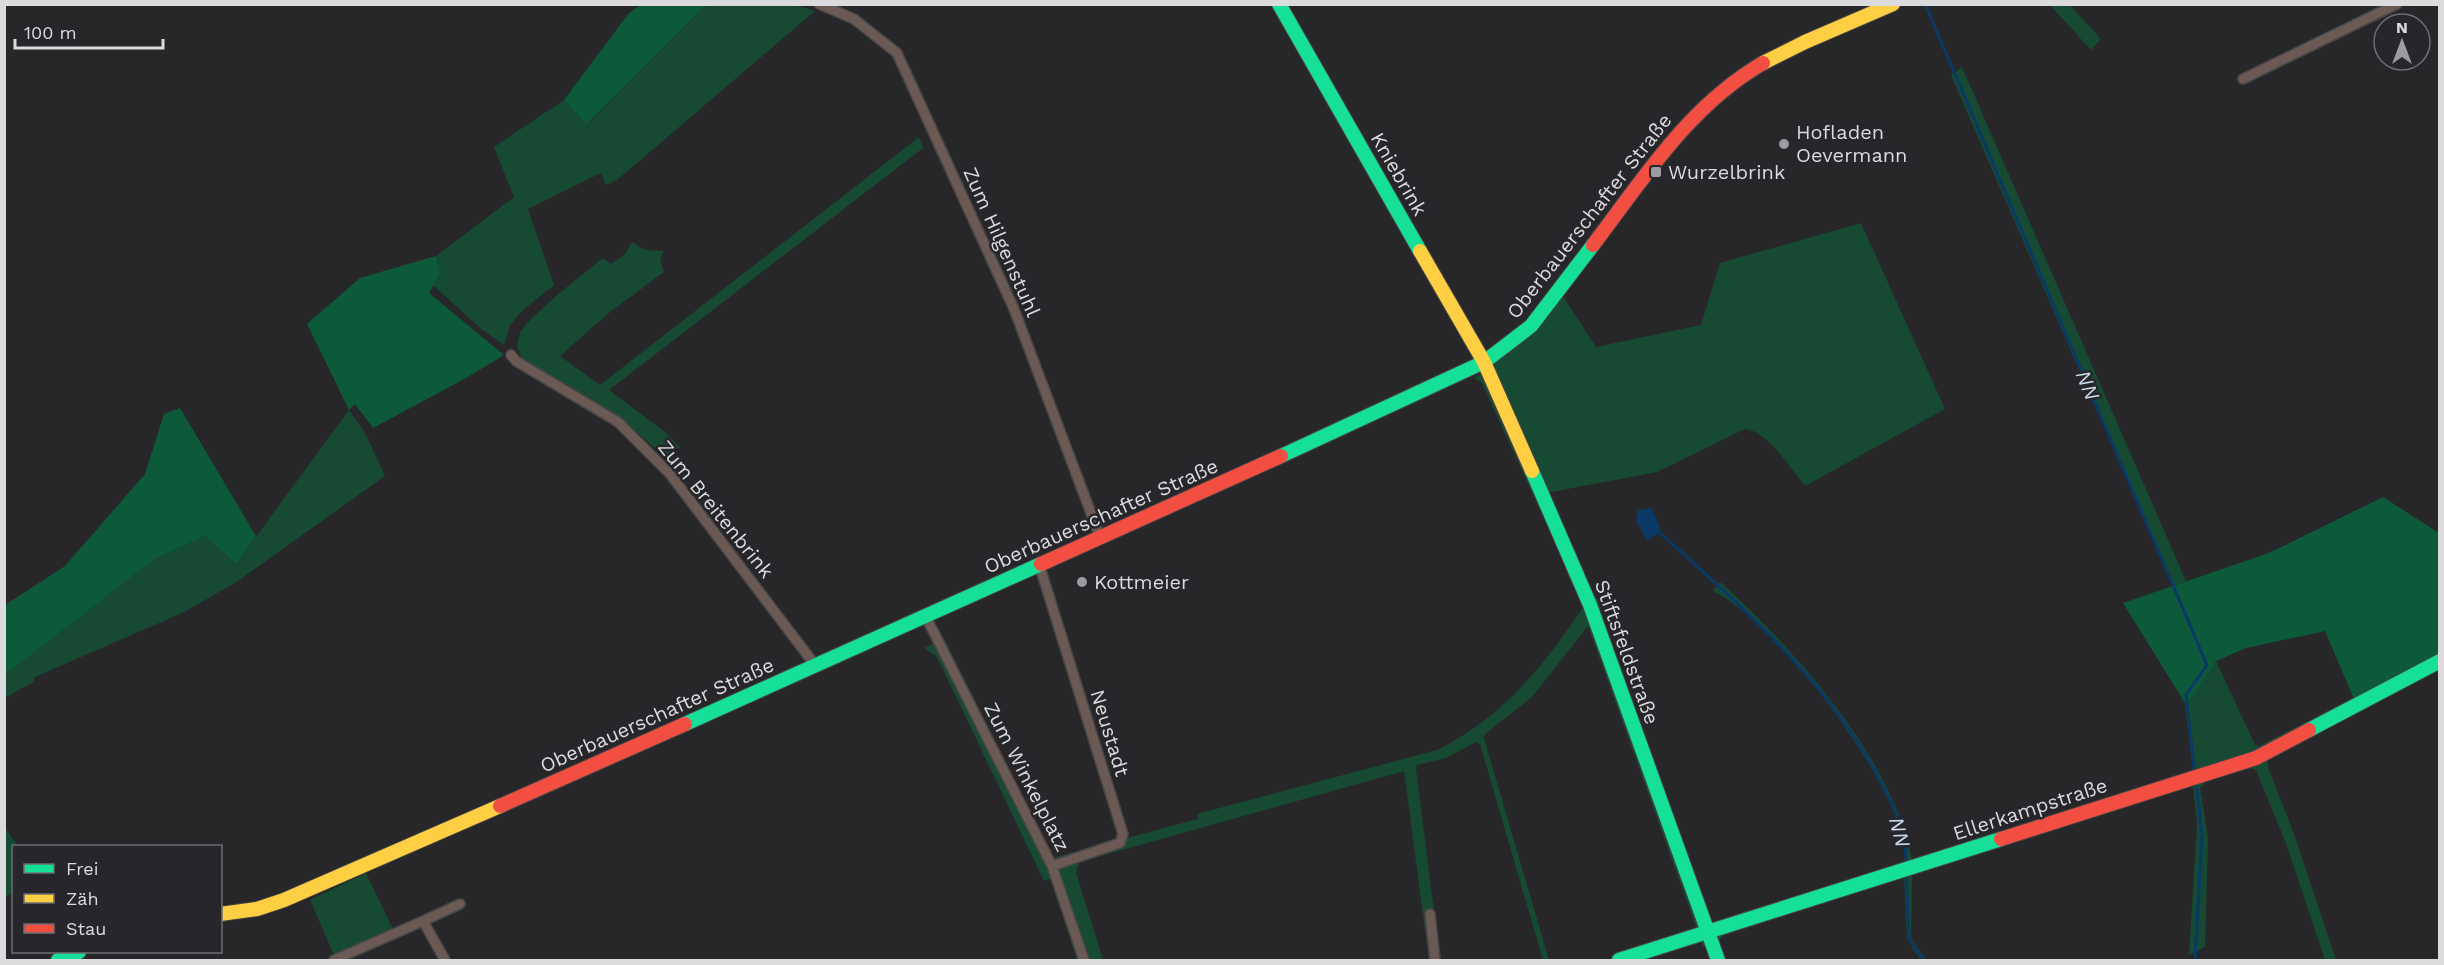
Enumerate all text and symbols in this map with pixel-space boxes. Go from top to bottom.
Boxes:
scale bar [15,12,164,50]
north arrow [2372,12,2432,72]
text: N [2396,18,2408,37]
text: 100 m [24,22,77,43]
street label: Oberbauerschafter Straße [1502,109,1676,323]
place label: Hofladen Oevermann [1796,120,1907,167]
street label: Kniebrink [1366,128,1432,220]
marker: Hofladen Oevermann [1777,137,1791,151]
place label: Wurzelbrink [1668,160,1785,184]
street label: Zum Hilgenstuhl [958,164,1046,320]
marker: Wurzelbrink [1649,165,1663,179]
water label: NN [2071,366,2105,404]
street label: Zum Breitenbrink [653,435,779,583]
street label: Oberbauerschafter Straße [980,453,1222,579]
place label: Kottmeier [1094,570,1189,594]
marker: Kottmeier [1075,575,1089,589]
street label: Stiftsfeldstraße [1590,576,1664,728]
street label: Oberbauerschafter Straße [536,652,778,778]
street label: Neustadt [1085,687,1135,780]
street label: Zum Winkelplatz [979,698,1075,856]
street label: Ellerkampstraße [1950,773,2110,845]
water label: NN [1884,814,1916,850]
legend [12,845,222,953]
text: Frei [66,858,98,879]
text: Zäh [66,888,99,909]
text: Stau [66,918,106,939]

